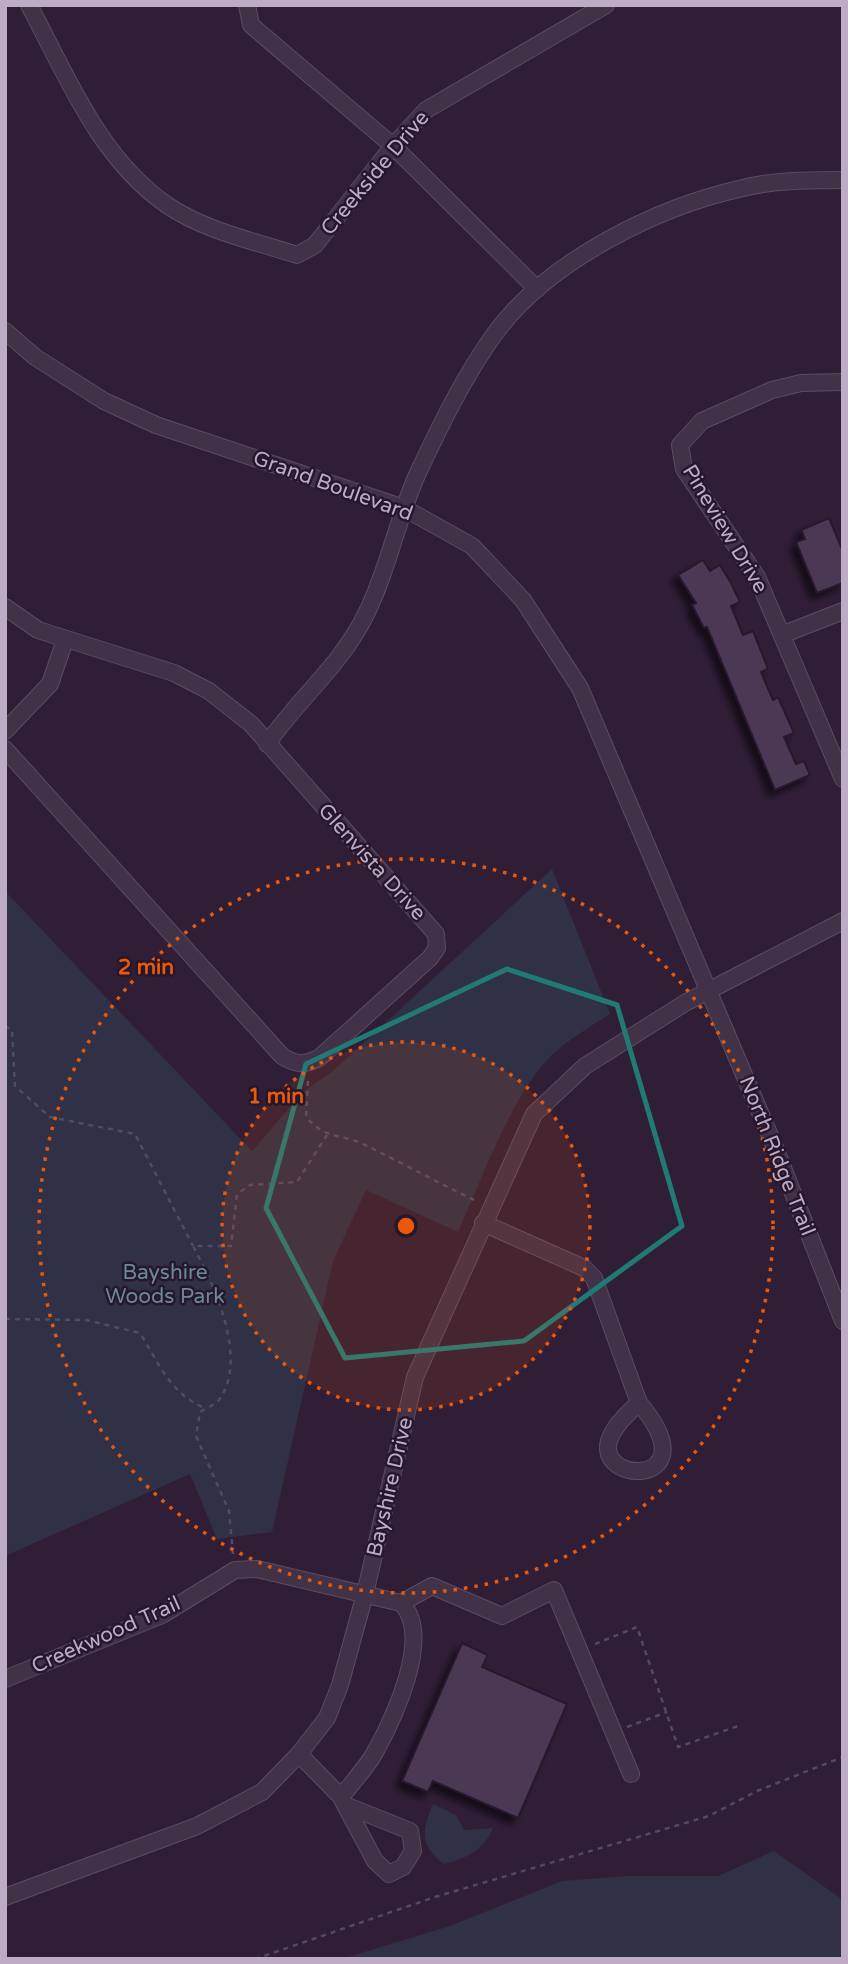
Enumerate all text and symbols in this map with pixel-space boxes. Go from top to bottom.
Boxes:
street label: Creekside Drive [316,106,434,240]
street label: Grand Boulevard [250,446,416,526]
street label: Pineview Drive [677,460,773,598]
street label: Glenvista Drive [313,798,431,926]
text: 2 min [118,955,174,980]
street label: North Ridge Trail [734,1073,820,1239]
text: 1 min [248,1084,304,1109]
centre of rings [394,1214,418,1238]
park label: Bayshire Woods Park [105,1260,225,1309]
street label: Bayshire Drive [362,1415,418,1559]
street label: Creekwood Trail [28,1591,184,1679]

